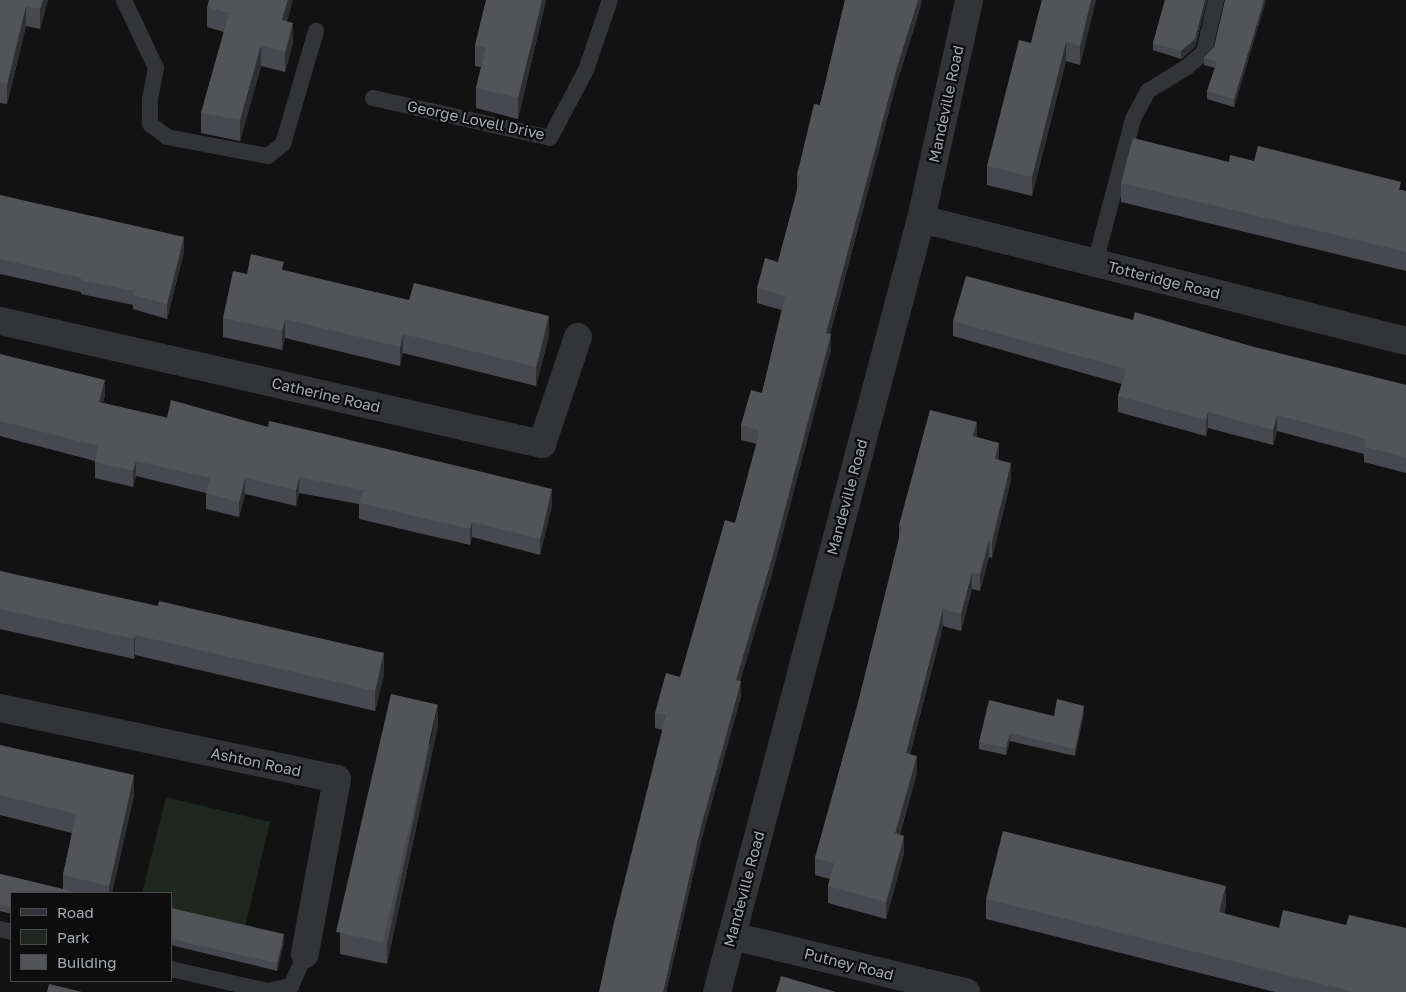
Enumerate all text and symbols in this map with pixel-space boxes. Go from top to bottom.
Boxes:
street label: Mandeville Road [925,44,967,164]
street label: George Lovell Drive [406,97,546,143]
street label: Totteridge Road [1106,257,1222,303]
street label: Catherine Road [270,374,382,416]
street label: Mandeville Road [823,437,871,557]
street label: Ashton Road [209,744,303,780]
street label: Mandeville Road [720,829,768,949]
legend [10,892,172,982]
text: Road [57,903,94,921]
text: Park [57,928,89,946]
street label: Putney Road [802,944,896,984]
text: Building [57,953,117,971]

